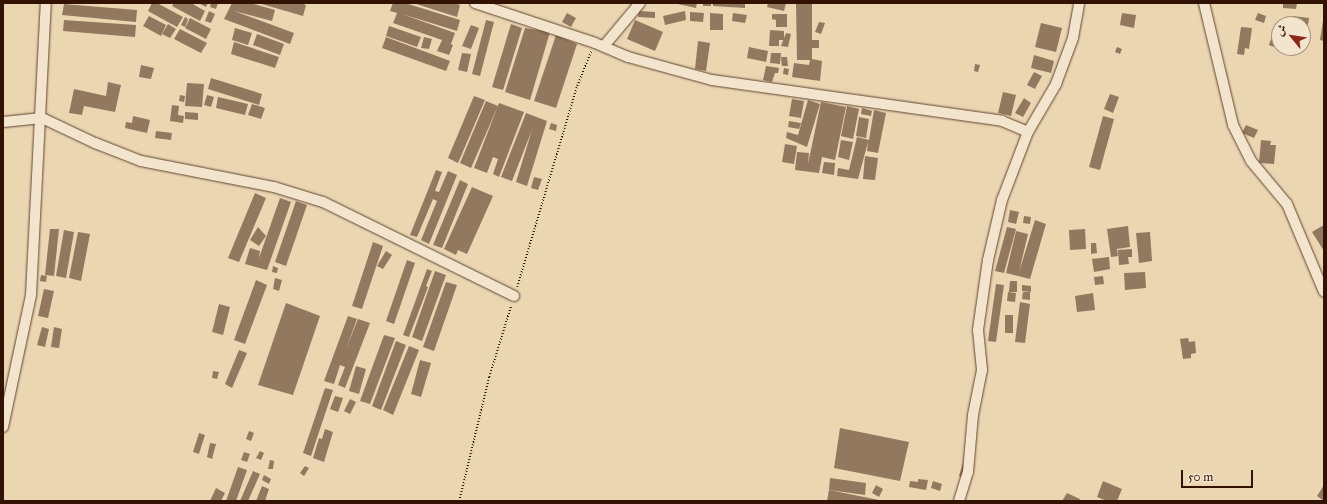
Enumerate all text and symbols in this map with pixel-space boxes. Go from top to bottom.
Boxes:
north arrow [1271,16,1311,56]
text: ش [1273,22,1289,38]
scale bar [1183,462,1255,488]
text: 50 m [1188,470,1213,484]

